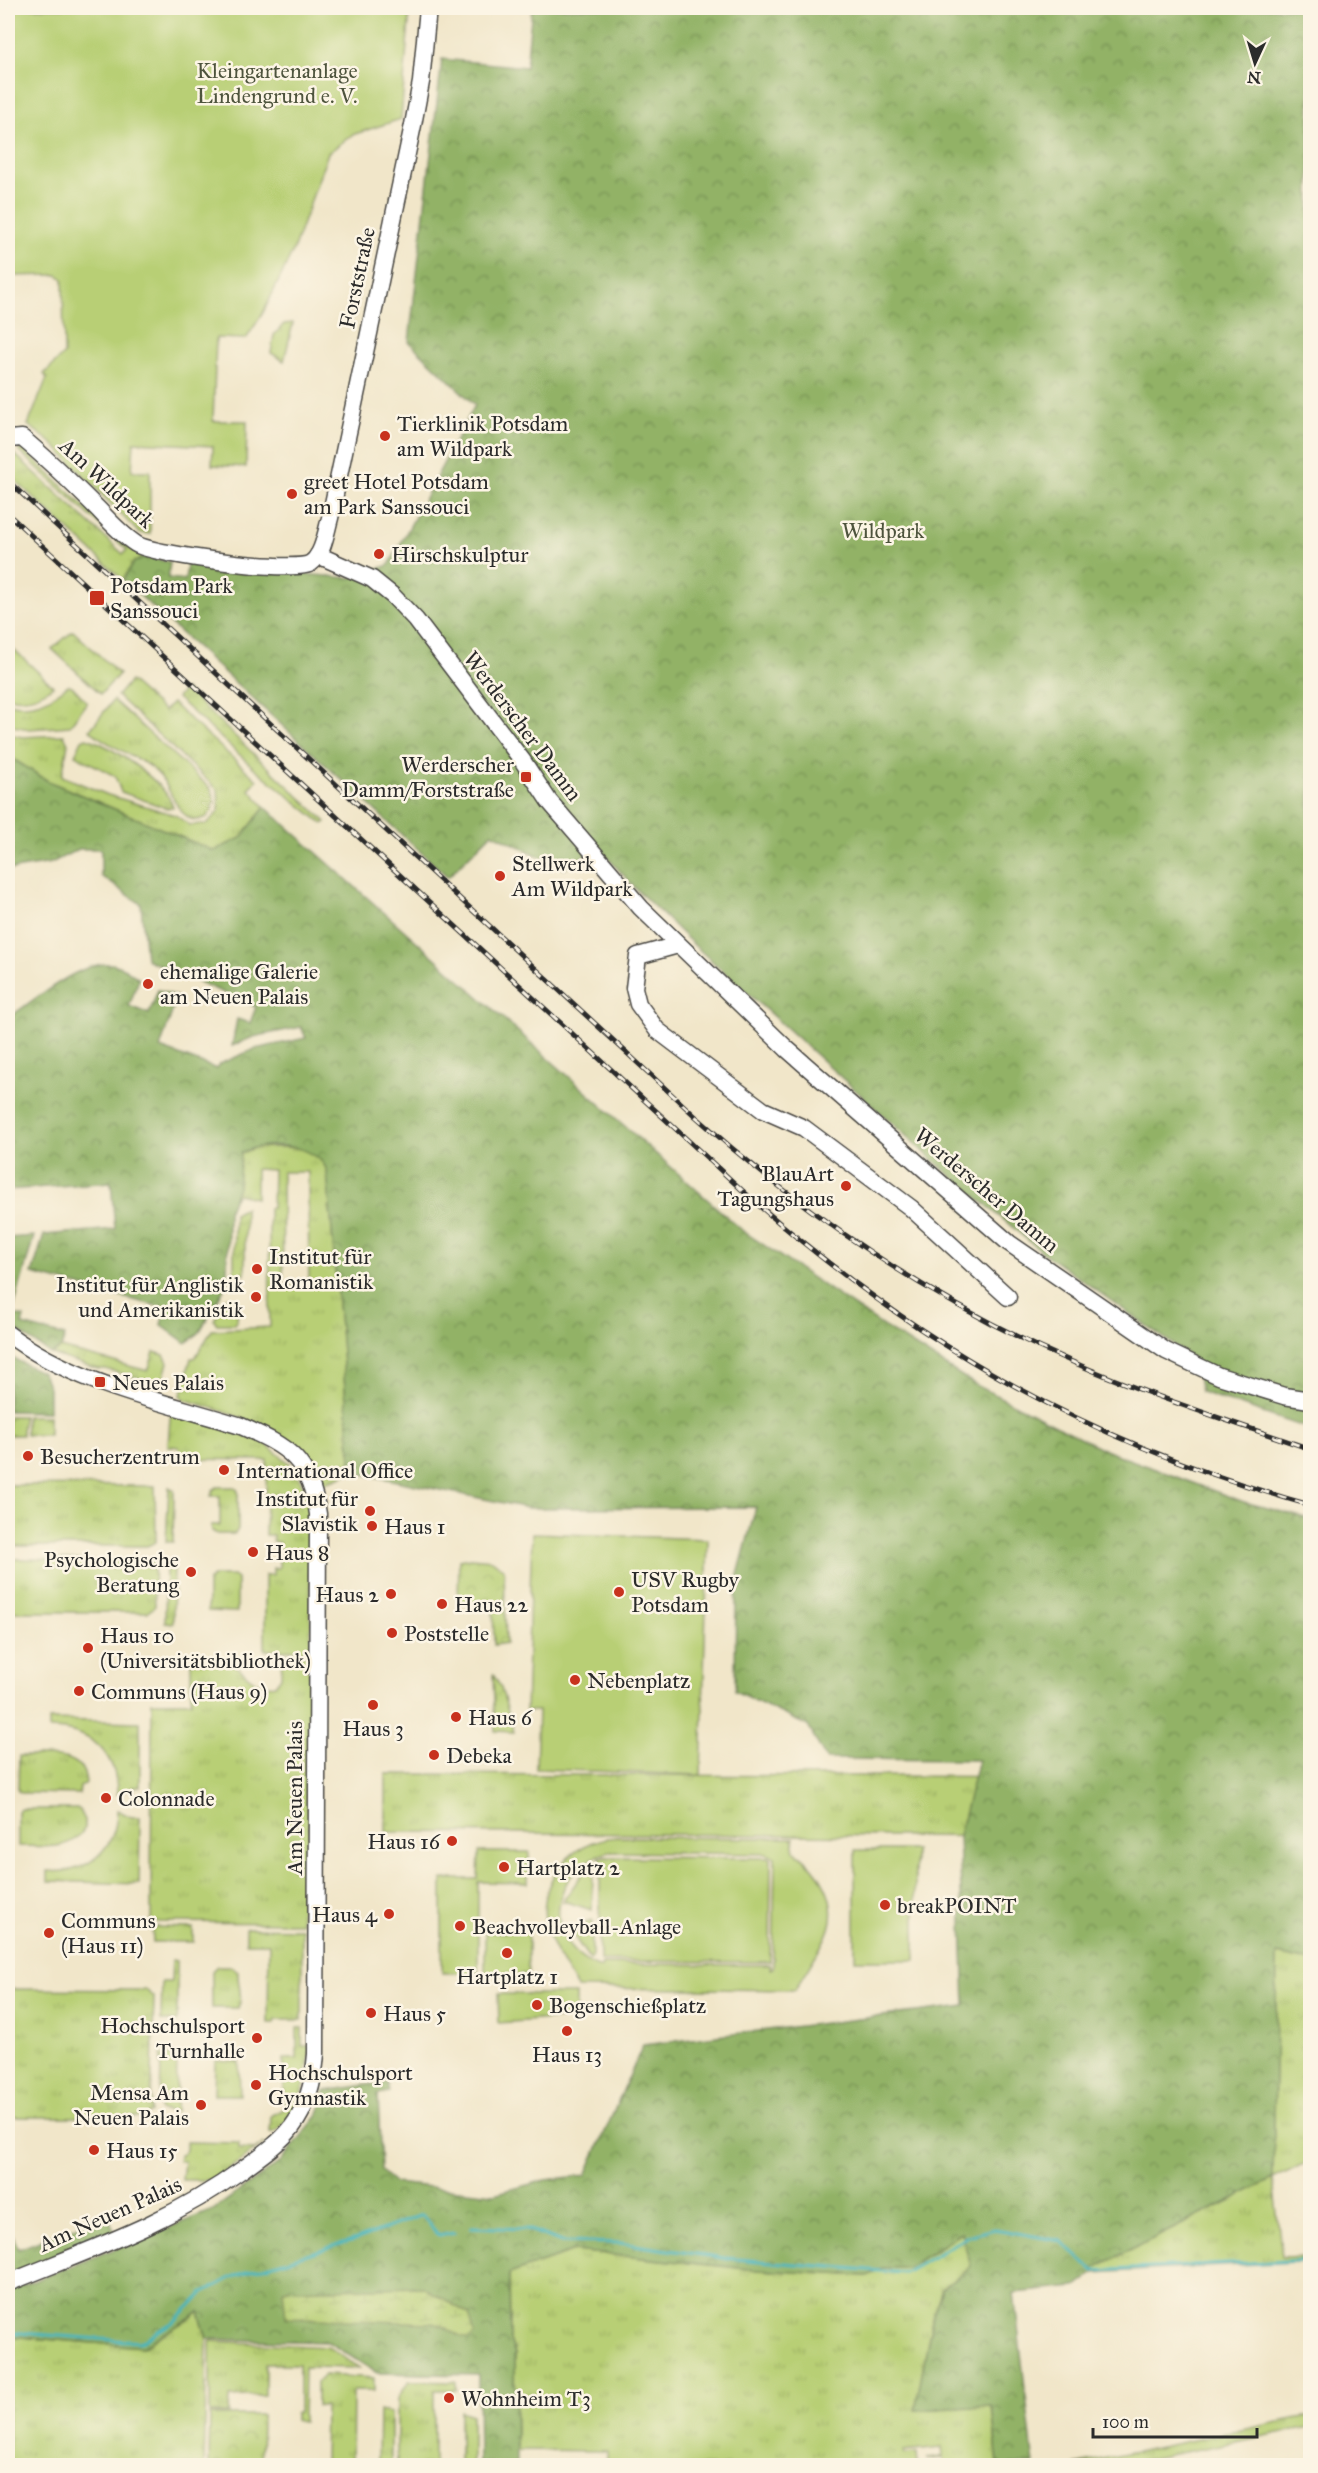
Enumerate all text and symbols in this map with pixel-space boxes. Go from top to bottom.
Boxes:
north arrow [1225,33,1285,93]
park label: Kleingartenanlage Lindengrund e. V. [196,57,358,109]
text: N [1246,67,1261,87]
street label: Forststraße [333,225,381,331]
place label: Tierklinik Potsdam am Wildpark [397,410,569,462]
marker: Tierklinik Potsdam am Wildpark [378,429,392,443]
street label: Am Wildpark [53,431,161,534]
place label: greet Hotel Potsdam am Park Sanssouci [304,468,489,520]
marker: greet Hotel Potsdam am Park Sanssouci [285,487,299,501]
park label: Wildpark [842,517,925,544]
place label: Hirschskulptur [391,541,529,568]
marker: Hirschskulptur [372,547,386,561]
place label: Potsdam Park Sanssouci [110,572,233,624]
marker: Potsdam Park Sanssouci [88,589,106,607]
street label: Werderscher Damm [458,646,589,807]
place label: Werderscher Damm/Forststraße [341,751,515,803]
marker: Werderscher Damm/Forststraße [519,770,533,784]
place label: Stellwerk Am Wildpark [511,850,633,902]
marker: Stellwerk Am Wildpark [493,869,507,883]
place label: ehemalige Galerie am Neuen Palais [160,958,318,1010]
marker: ehemalige Galerie am Neuen Palais [141,977,155,991]
street label: Werderscher Damm [909,1121,1065,1259]
place label: BlauArt Tagungshaus [717,1160,834,1212]
marker: BlauArt Tagungshaus [839,1179,853,1193]
place label: Institut für Romanistik [269,1243,374,1295]
marker: Institut für Romanistik [250,1262,264,1276]
place label: Institut für Anglistik und Amerikanistik [56,1271,245,1323]
marker: Institut für Anglistik und Amerikanistik [249,1290,263,1304]
place label: Neues Palais [112,1369,224,1396]
marker: Neues Palais [93,1375,107,1389]
place label: Besucherzentrum [40,1443,200,1470]
marker: Besucherzentrum [21,1449,35,1463]
place label: International Office [236,1457,413,1484]
marker: International Office [217,1463,231,1477]
place label: Institut für Slavistik [255,1485,359,1537]
marker: Institut für Slavistik [363,1504,377,1518]
place label: Haus 1 [384,1513,446,1540]
marker: Haus 1 [365,1519,379,1533]
place label: Haus 8 [265,1539,330,1566]
marker: Haus 8 [246,1545,260,1559]
place label: Psychologische Beratung [44,1546,180,1598]
marker: Psychologische Beratung [184,1565,198,1579]
place label: USV Rugby Potsdam [631,1566,740,1618]
place label: Haus 2 [315,1581,379,1608]
marker: USV Rugby Potsdam [612,1585,626,1599]
marker: Haus 2 [384,1587,398,1601]
place label: Haus 22 [454,1591,529,1618]
marker: Haus 22 [435,1597,449,1611]
place label: Poststelle [404,1620,489,1647]
place label: Haus 10 (Universitätsbibliothek) [100,1622,311,1674]
marker: Poststelle [385,1626,399,1640]
marker: Haus 10 (Universitätsbibliothek) [81,1641,95,1655]
place label: Nebenplatz [587,1667,690,1694]
marker: Nebenplatz [568,1673,582,1687]
place label: Communs (Haus 9) [91,1678,267,1705]
marker: Communs (Haus 9) [72,1684,86,1698]
marker: Haus 3 [366,1698,380,1712]
place label: Haus 6 [468,1704,533,1731]
marker: Haus 6 [449,1710,463,1724]
place label: Haus 3 [342,1715,404,1742]
street label: Am Neuen Palais [281,1721,308,1876]
place label: Debeka [446,1742,513,1769]
marker: Debeka [427,1748,441,1762]
place label: Colonnade [118,1785,215,1812]
marker: Colonnade [99,1791,113,1805]
place label: Haus 16 [367,1828,441,1855]
marker: Haus 16 [445,1834,459,1848]
place label: Hartplatz 2 [516,1854,620,1881]
marker: Hartplatz 2 [497,1860,511,1874]
place label: breakPOINT [897,1892,1017,1919]
marker: breakPOINT [878,1898,892,1912]
place label: Haus 4 [312,1901,378,1928]
place label: Communs (Haus 11) [61,1907,156,1959]
marker: Haus 4 [382,1907,396,1921]
place label: Beachvolleyball-Anlage [472,1913,681,1940]
marker: Beachvolleyball-Anlage [453,1919,467,1933]
marker: Communs (Haus 11) [42,1926,56,1940]
marker: Hartplatz 1 [500,1946,514,1960]
place label: Hartplatz 1 [456,1963,558,1990]
place label: Bogenschießplatz [549,1992,706,2019]
marker: Bogenschießplatz [530,1998,544,2012]
place label: Haus 5 [383,2000,446,2027]
marker: Haus 5 [364,2006,378,2020]
place label: Hochschulsport Turnhalle [100,2012,245,2064]
marker: Haus 13 [560,2024,574,2038]
marker: Hochschulsport Turnhalle [250,2031,264,2045]
place label: Haus 13 [532,2041,602,2068]
place label: Hochschulsport Gymnastik [268,2059,413,2111]
marker: Hochschulsport Gymnastik [249,2078,263,2092]
place label: Mensa Am Neuen Palais [73,2079,190,2131]
marker: Mensa Am Neuen Palais [194,2098,208,2112]
place label: Haus 15 [106,2137,178,2164]
marker: Haus 15 [87,2143,101,2157]
street label: Am Neuen Palais [33,2170,186,2258]
place label: Wohnheim T3 [461,2385,591,2412]
marker: Wohnheim T3 [442,2391,456,2405]
scale bar [1093,2401,1256,2439]
text: 100 m [1102,2411,1149,2433]

